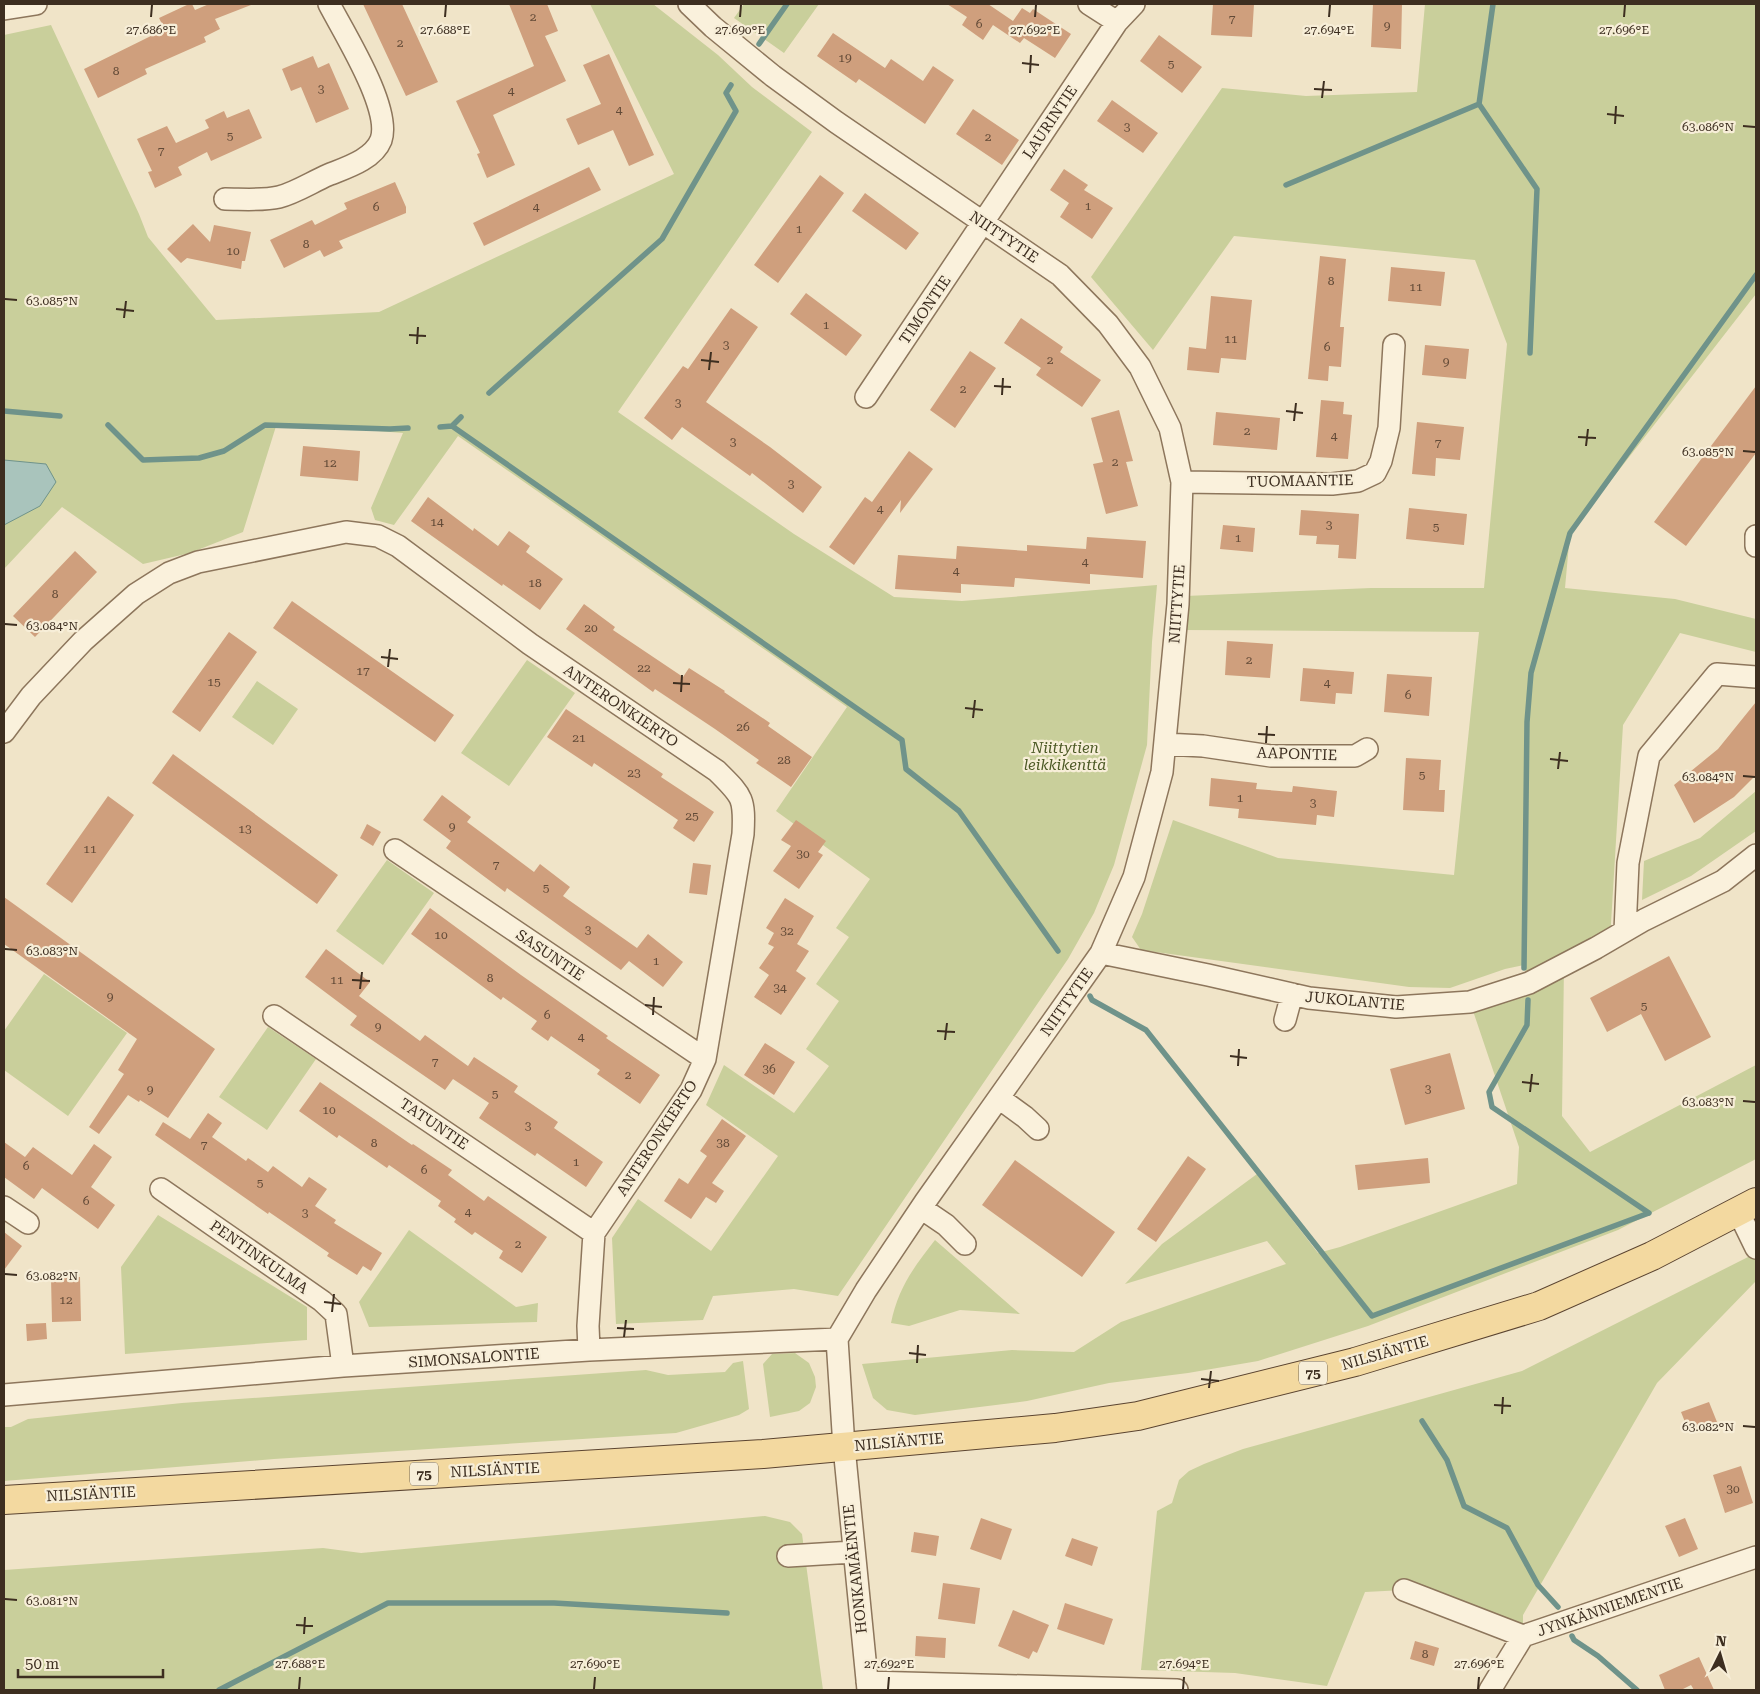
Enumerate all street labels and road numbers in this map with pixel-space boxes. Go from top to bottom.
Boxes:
street label: LAURINTIE [1019,82,1081,162]
street label: NIITTYTIE [966,207,1042,267]
street label: TIMONTIE [895,272,955,348]
street label: TUOMAANTIE [1246,471,1354,491]
street label: NIITTYTIE [1165,564,1189,644]
street label: ANTERONKIERTO [560,661,682,751]
street label: AAPONTIE [1256,744,1338,764]
street label: SASUNTIE [512,926,588,984]
street label: NIITTYTIE [1037,964,1097,1040]
street label: JUKOLANTIE [1304,988,1406,1014]
street label: ANTERONKIERTO [613,1077,701,1199]
street label: TATUNTIE [396,1094,472,1154]
street label: PENTINKULMA [206,1216,312,1298]
street label: NILSIÄNTIE [1339,1332,1431,1374]
street label: SIMONSALONTIE [408,1344,540,1372]
road number: 75 [1299,1362,1327,1385]
street label: NILSIÄNTIE [854,1429,944,1455]
street label: NILSIÄNTIE [450,1459,540,1481]
road number: 75 [410,1462,438,1486]
street label: NILSIÄNTIE [46,1483,136,1505]
street label: HONKAMÄENTIE [839,1504,871,1634]
street label: JYNKÄNNIEMENTIE [1535,1574,1685,1640]

